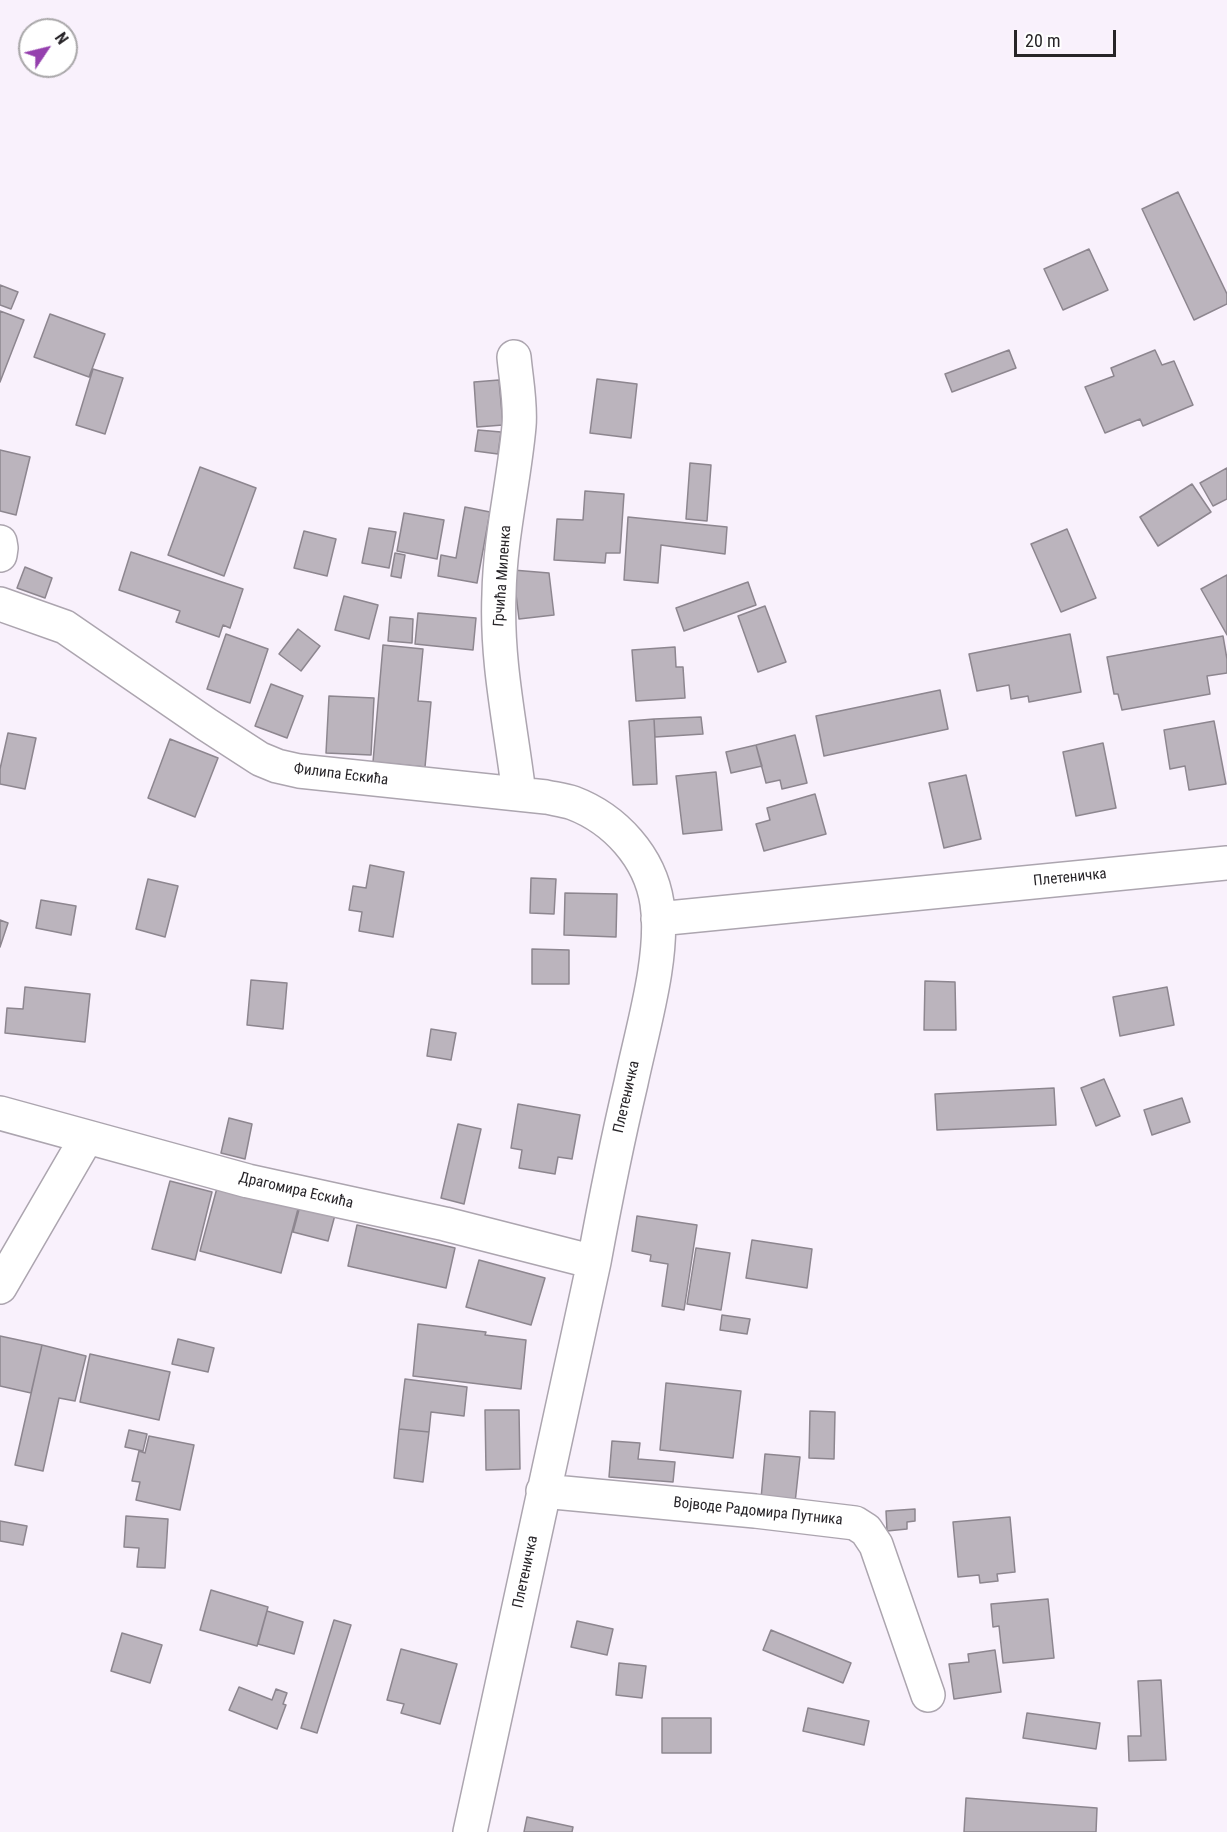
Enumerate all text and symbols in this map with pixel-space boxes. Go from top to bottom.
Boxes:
north arrow [18,18,78,78]
scale bar [1017,18,1119,56]
text: N [51,29,72,48]
text: 20 m [1025,30,1060,51]
street label: Грчића Миленка [490,525,516,627]
street label: Филипа Ескића [293,760,389,790]
street label: Плетеничка [1032,865,1108,891]
street label: Плетеничка [610,1059,644,1135]
street label: Драгомира Ескића [237,1169,355,1213]
street label: Војводе Радомира Путника [672,1494,844,1530]
street label: Плетеничка [510,1534,542,1610]

